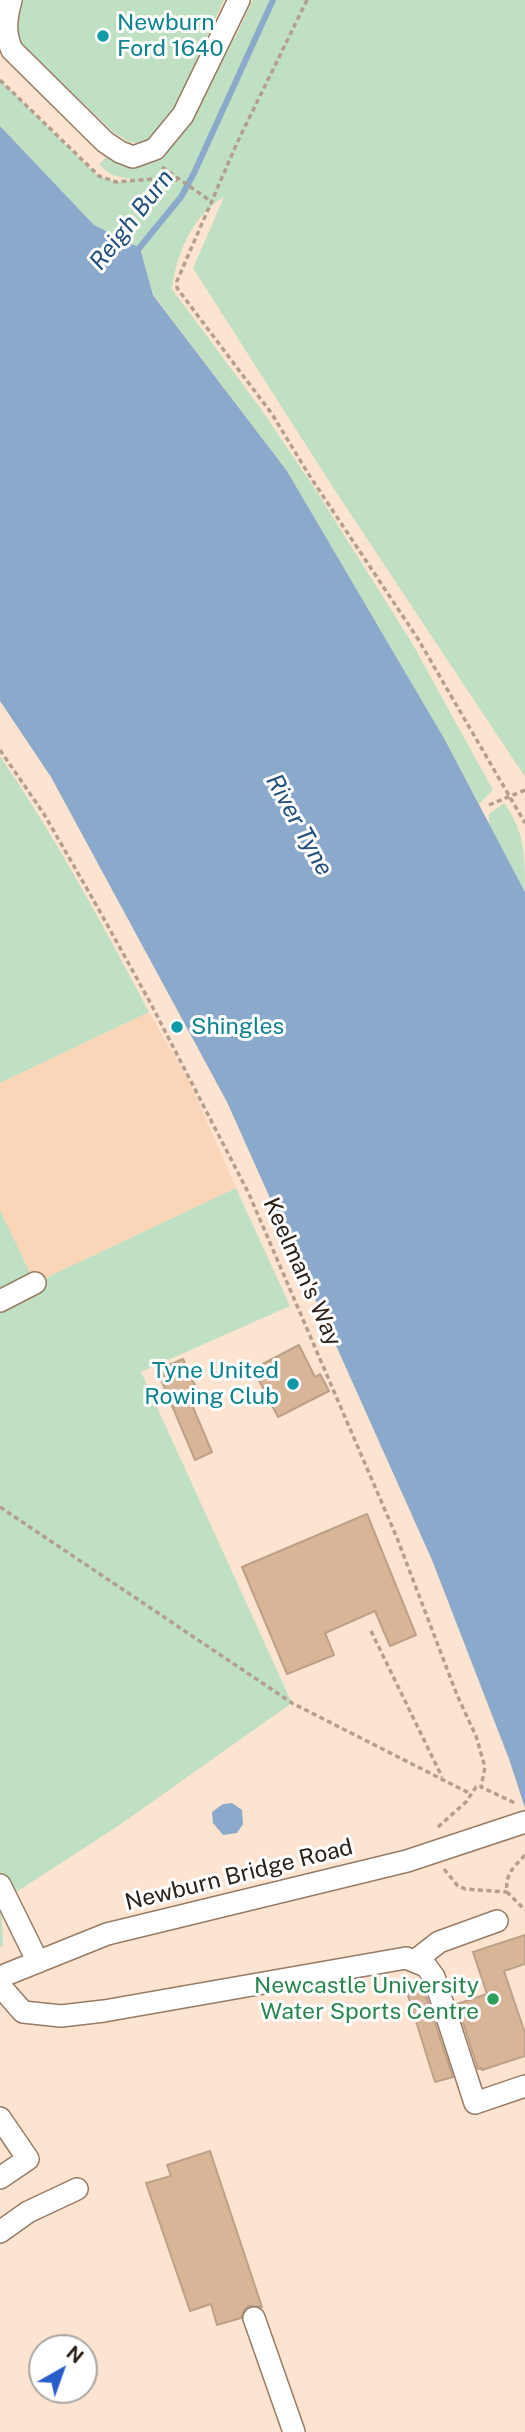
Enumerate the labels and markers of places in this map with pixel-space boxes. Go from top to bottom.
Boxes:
place label: Newburn Ford 1640 [117,9,224,63]
marker: Newburn Ford 1640 [95,28,111,44]
place label: Shingles [191,1013,284,1041]
marker: Shingles [169,1019,185,1035]
place label: Tyne United Rowing Club [144,1357,279,1411]
marker: Tyne United Rowing Club [285,1376,301,1392]
place label: Newcastle University Water Sports Centre [254,1972,479,2026]
marker: Newcastle University Water Sports Centre [485,1991,501,2007]

